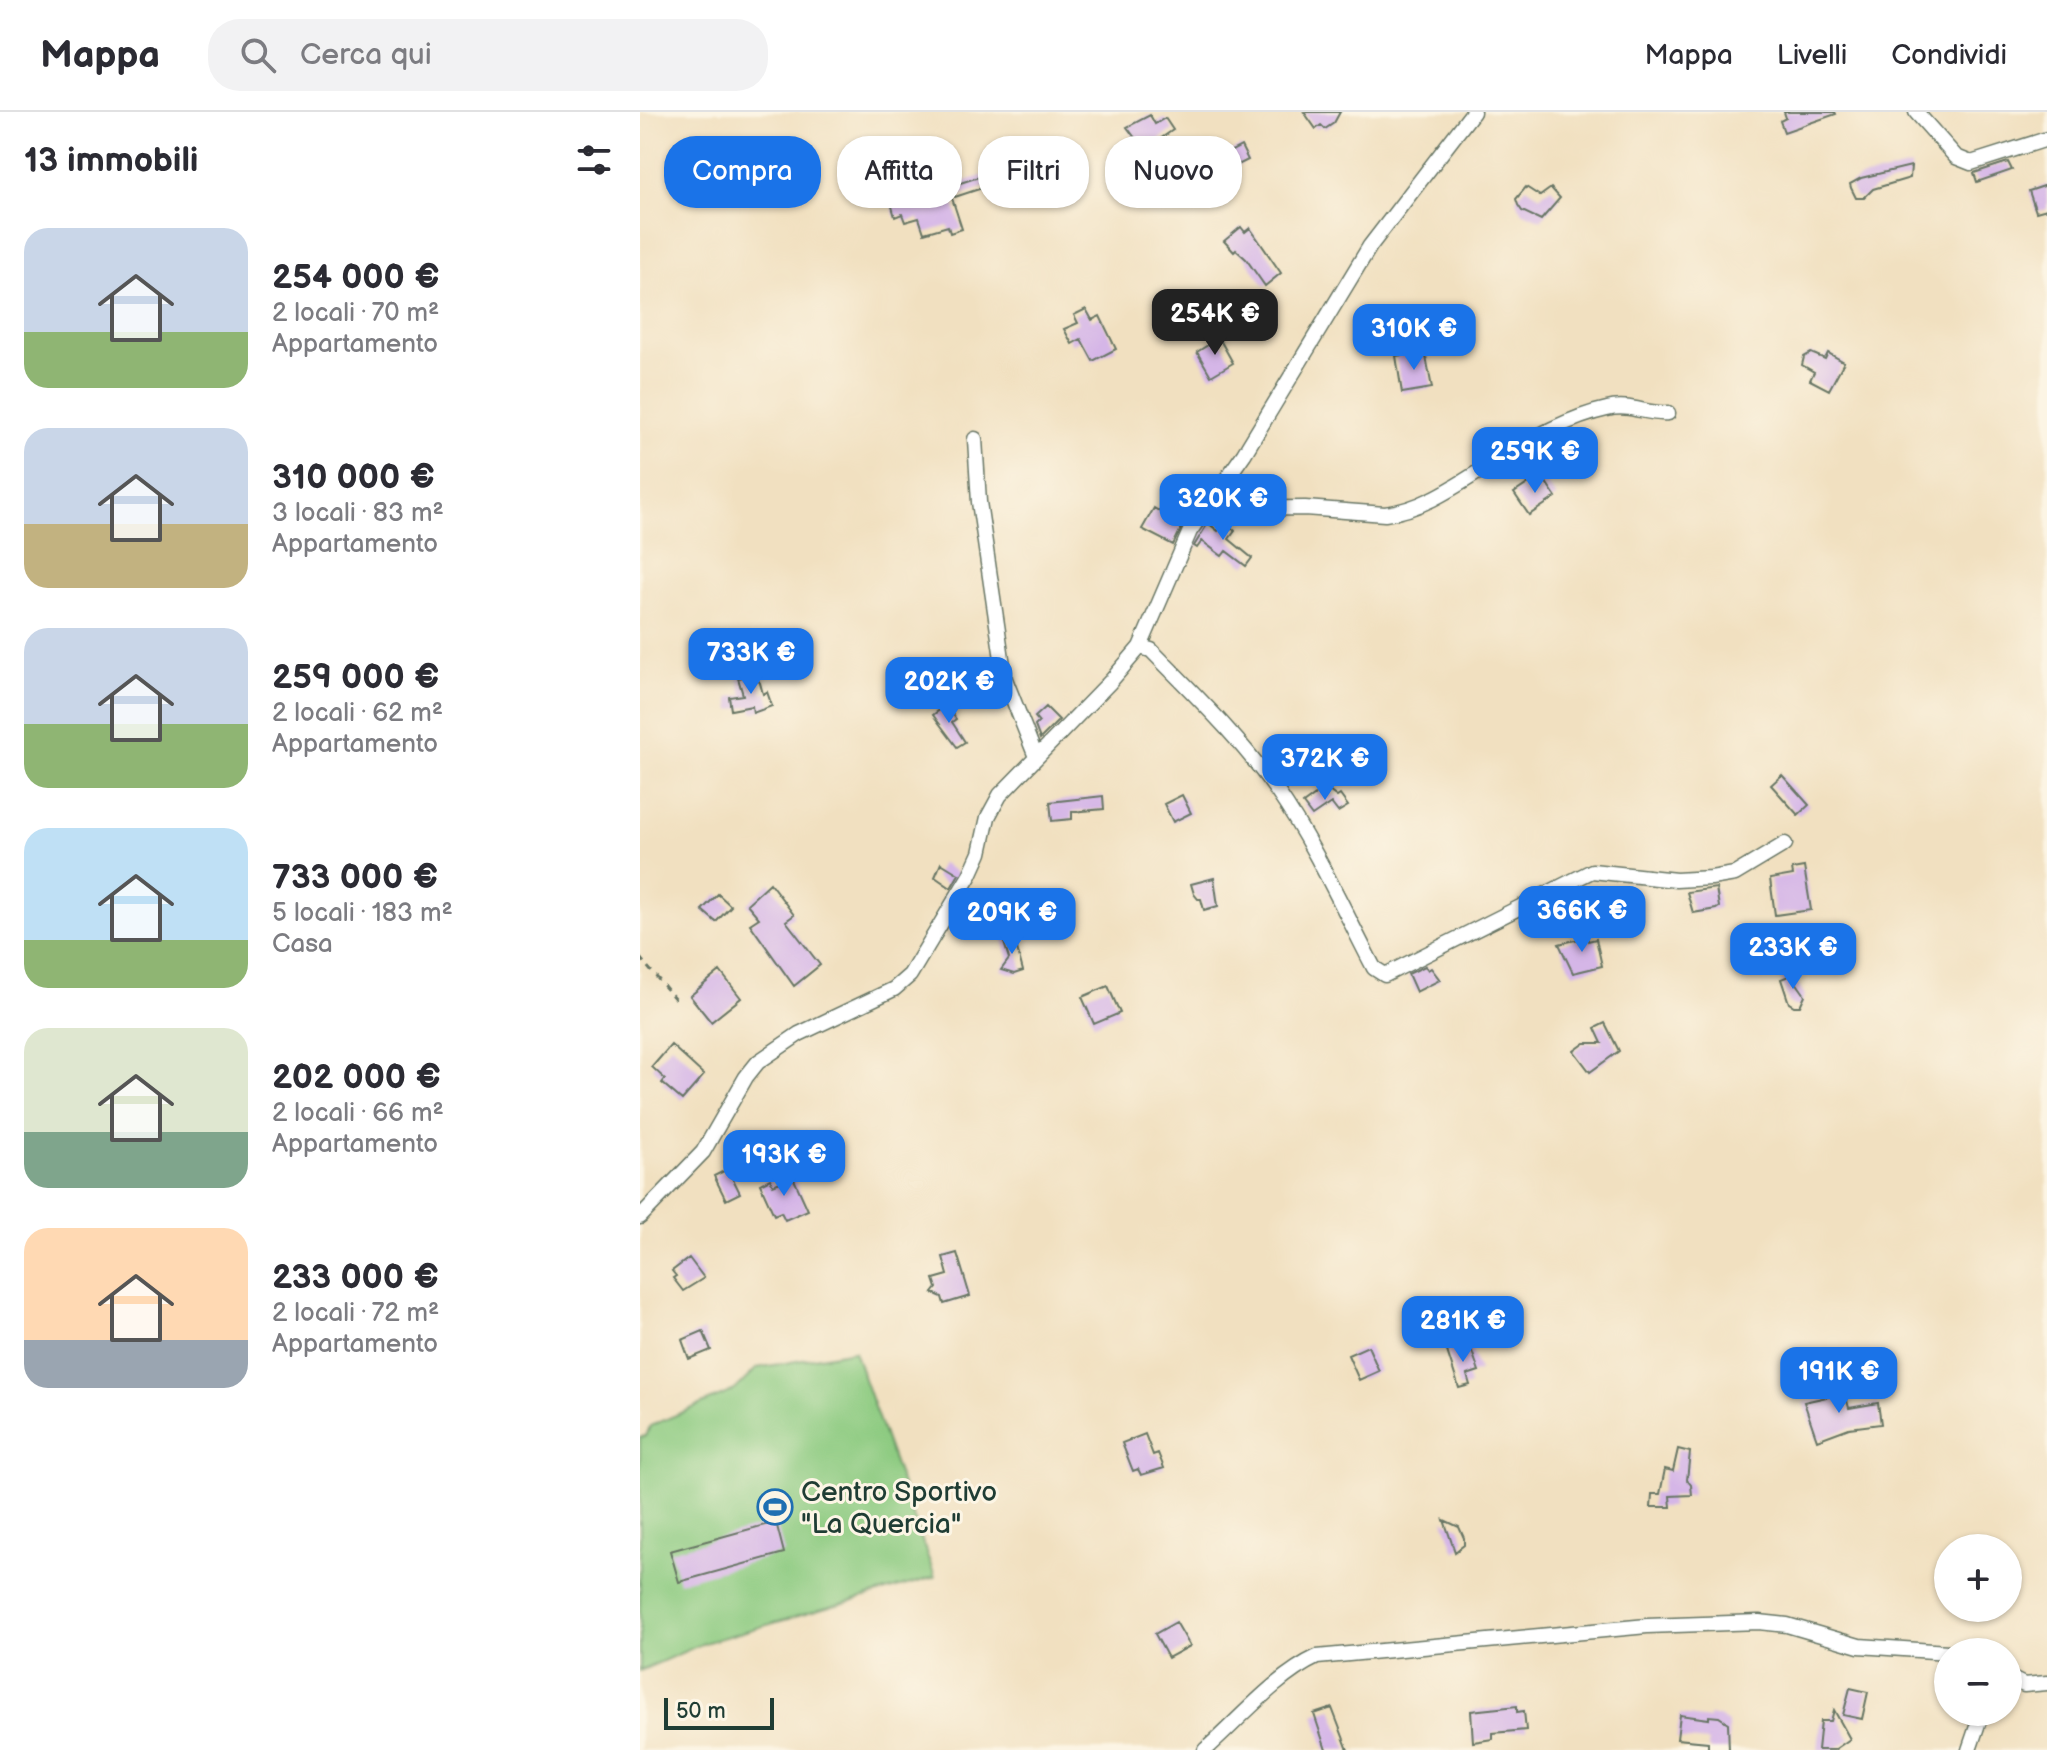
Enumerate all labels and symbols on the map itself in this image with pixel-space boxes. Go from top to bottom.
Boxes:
pin: 254K € [1150,289,1280,357]
pin: 310K € [1349,304,1479,372]
pin: 259K € [1470,427,1600,495]
pin: 320K € [1158,474,1288,542]
pin: 733K € [686,628,816,696]
pin: 202K € [884,657,1014,725]
pin: 372K € [1260,734,1390,802]
pin: 366K € [1517,886,1647,954]
pin: 209K € [947,888,1077,956]
pin: 233K € [1728,923,1858,991]
pin: 193K € [719,1130,849,1198]
pin: 281K € [1398,1296,1528,1364]
pin: 191K € [1774,1347,1904,1415]
place label: Centro Sportivo "La Quercia" [801,1476,997,1541]
sports icon: Centro Sportivo "La Quercia" [756,1488,794,1526]
scale bar [664,1694,774,1730]

